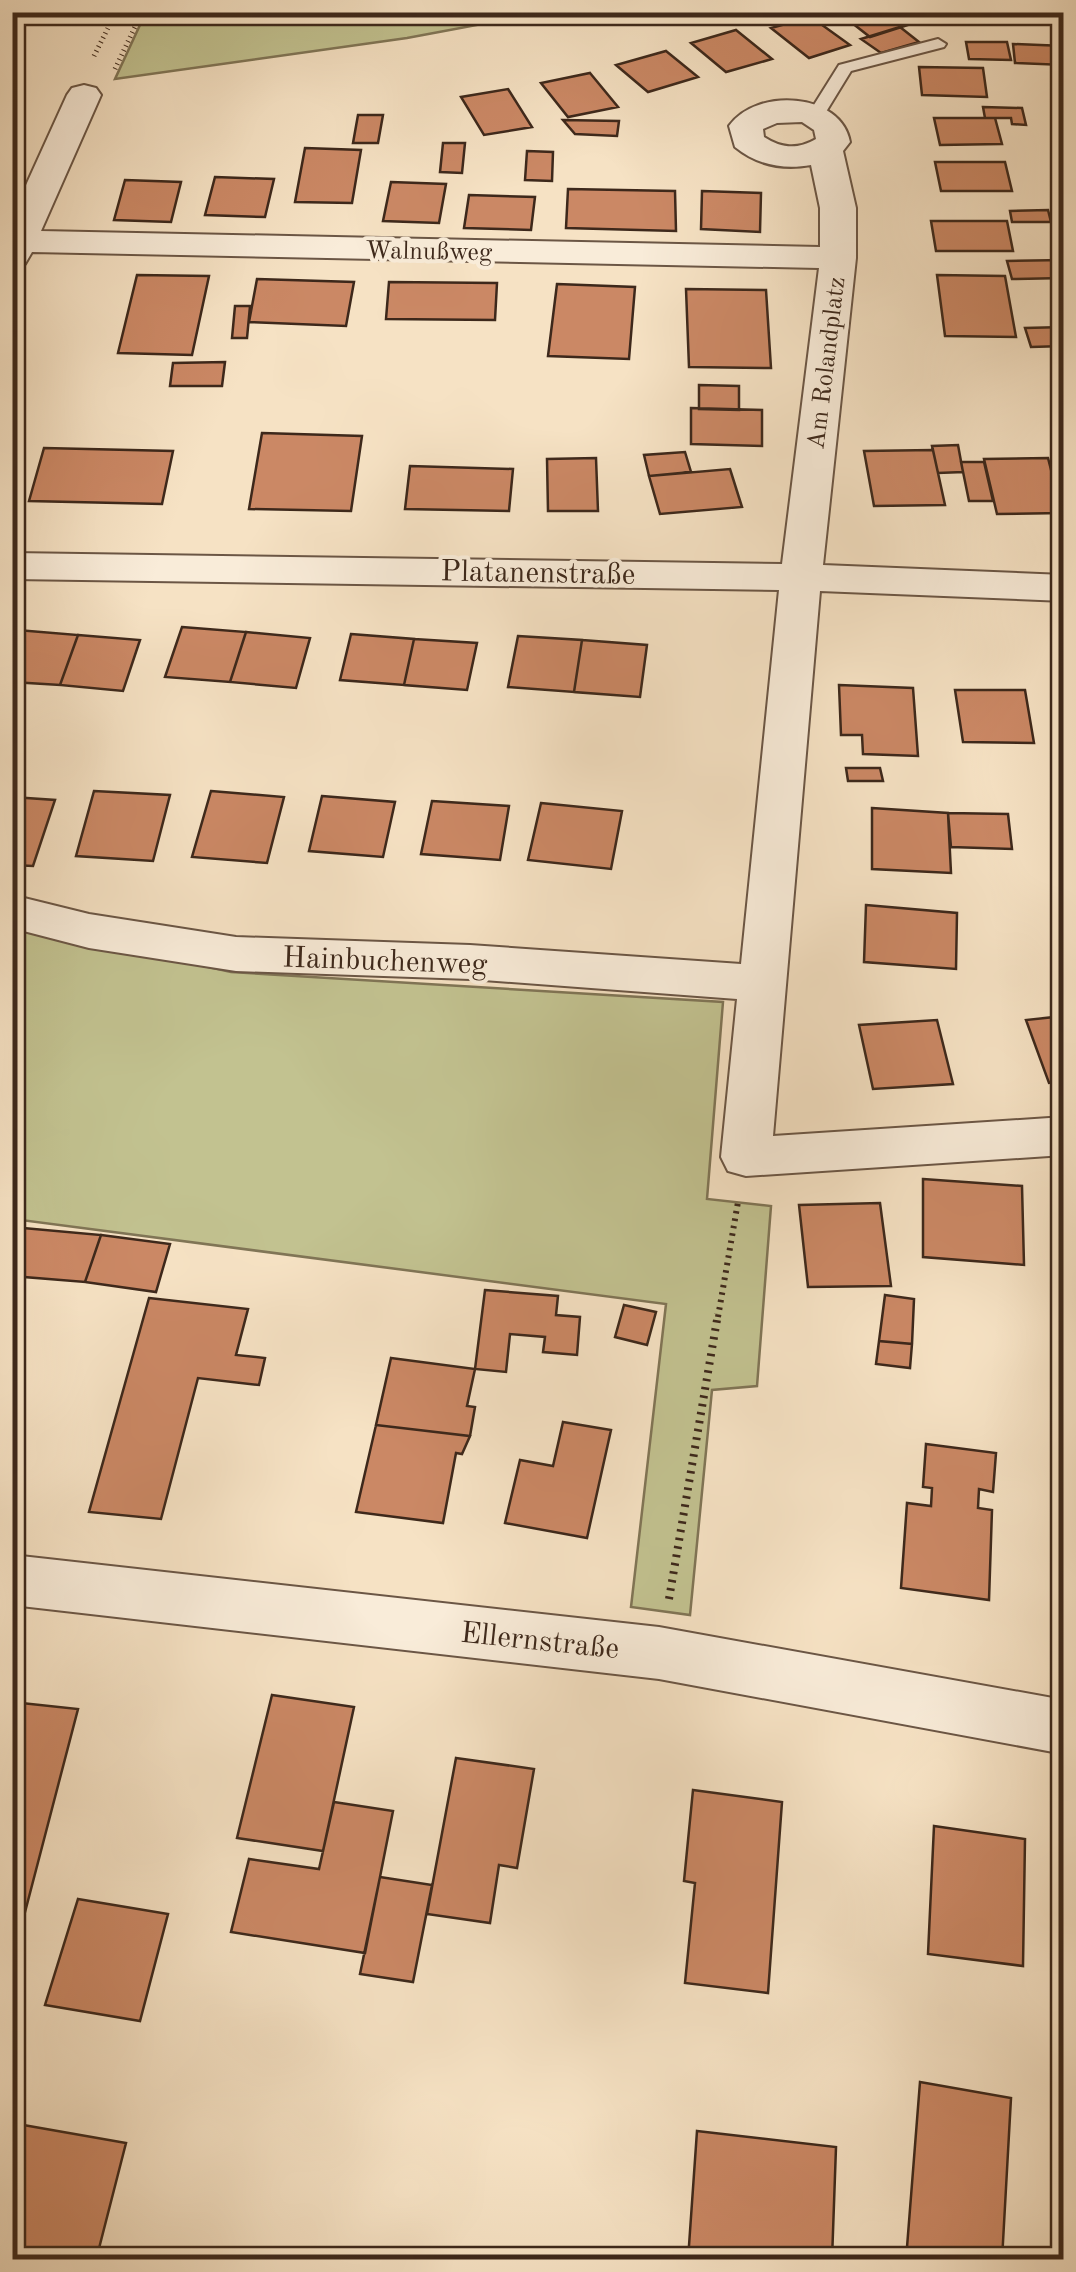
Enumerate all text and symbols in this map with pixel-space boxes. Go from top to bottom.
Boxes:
street label: Walnußweg [365,239,493,266]
street label: Am Rolandplatz [804,276,850,451]
street label: Platanenstraße [440,557,636,591]
street label: Hainbuchenweg [282,943,488,981]
street label: Ellernstraße [459,1619,621,1665]

